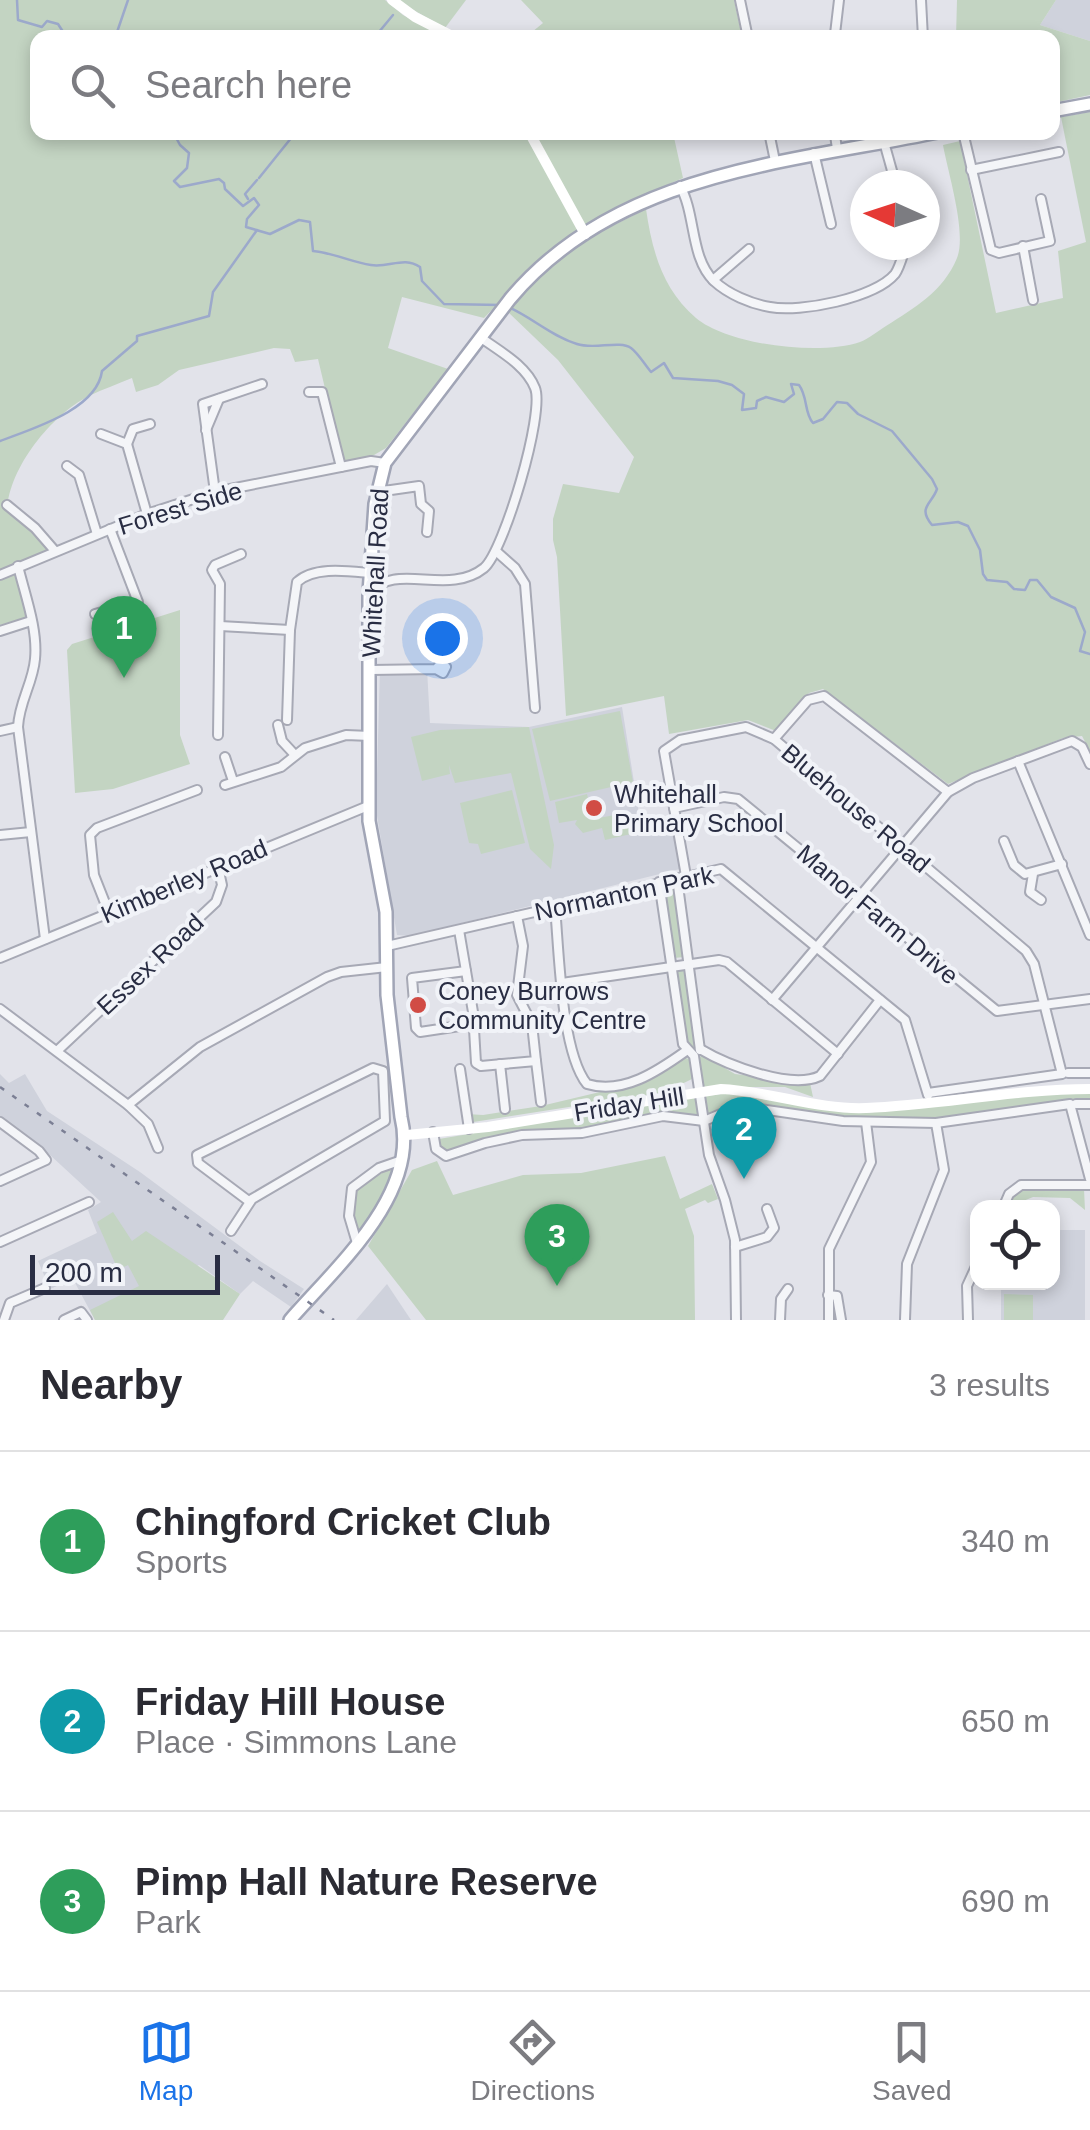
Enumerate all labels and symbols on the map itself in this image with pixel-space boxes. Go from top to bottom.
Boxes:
north arrow [850,170,940,260]
street label: Forest Side [115,476,245,540]
street label: Whitehall Road [357,488,393,658]
pin: 1 [92,596,156,678]
your location [417,613,468,664]
street label: Bluehouse Road [776,738,936,878]
place label: Whitehall Primary School [614,780,784,837]
marker: Whitehall Primary School [583,797,605,819]
street label: Kimberley Road [97,833,271,929]
street label: Manor Farm Drive [792,839,964,989]
street label: Normanton Park [532,860,716,926]
street label: Essex Road [91,908,209,1020]
place label: Coney Burrows Community Centre [438,977,646,1034]
marker: Coney Burrows Community Centre [407,994,429,1016]
street label: Friday Hill [572,1081,686,1127]
pin: 2 [712,1096,776,1179]
pin: 3 [524,1204,590,1286]
scale bar [30,1250,220,1294]

